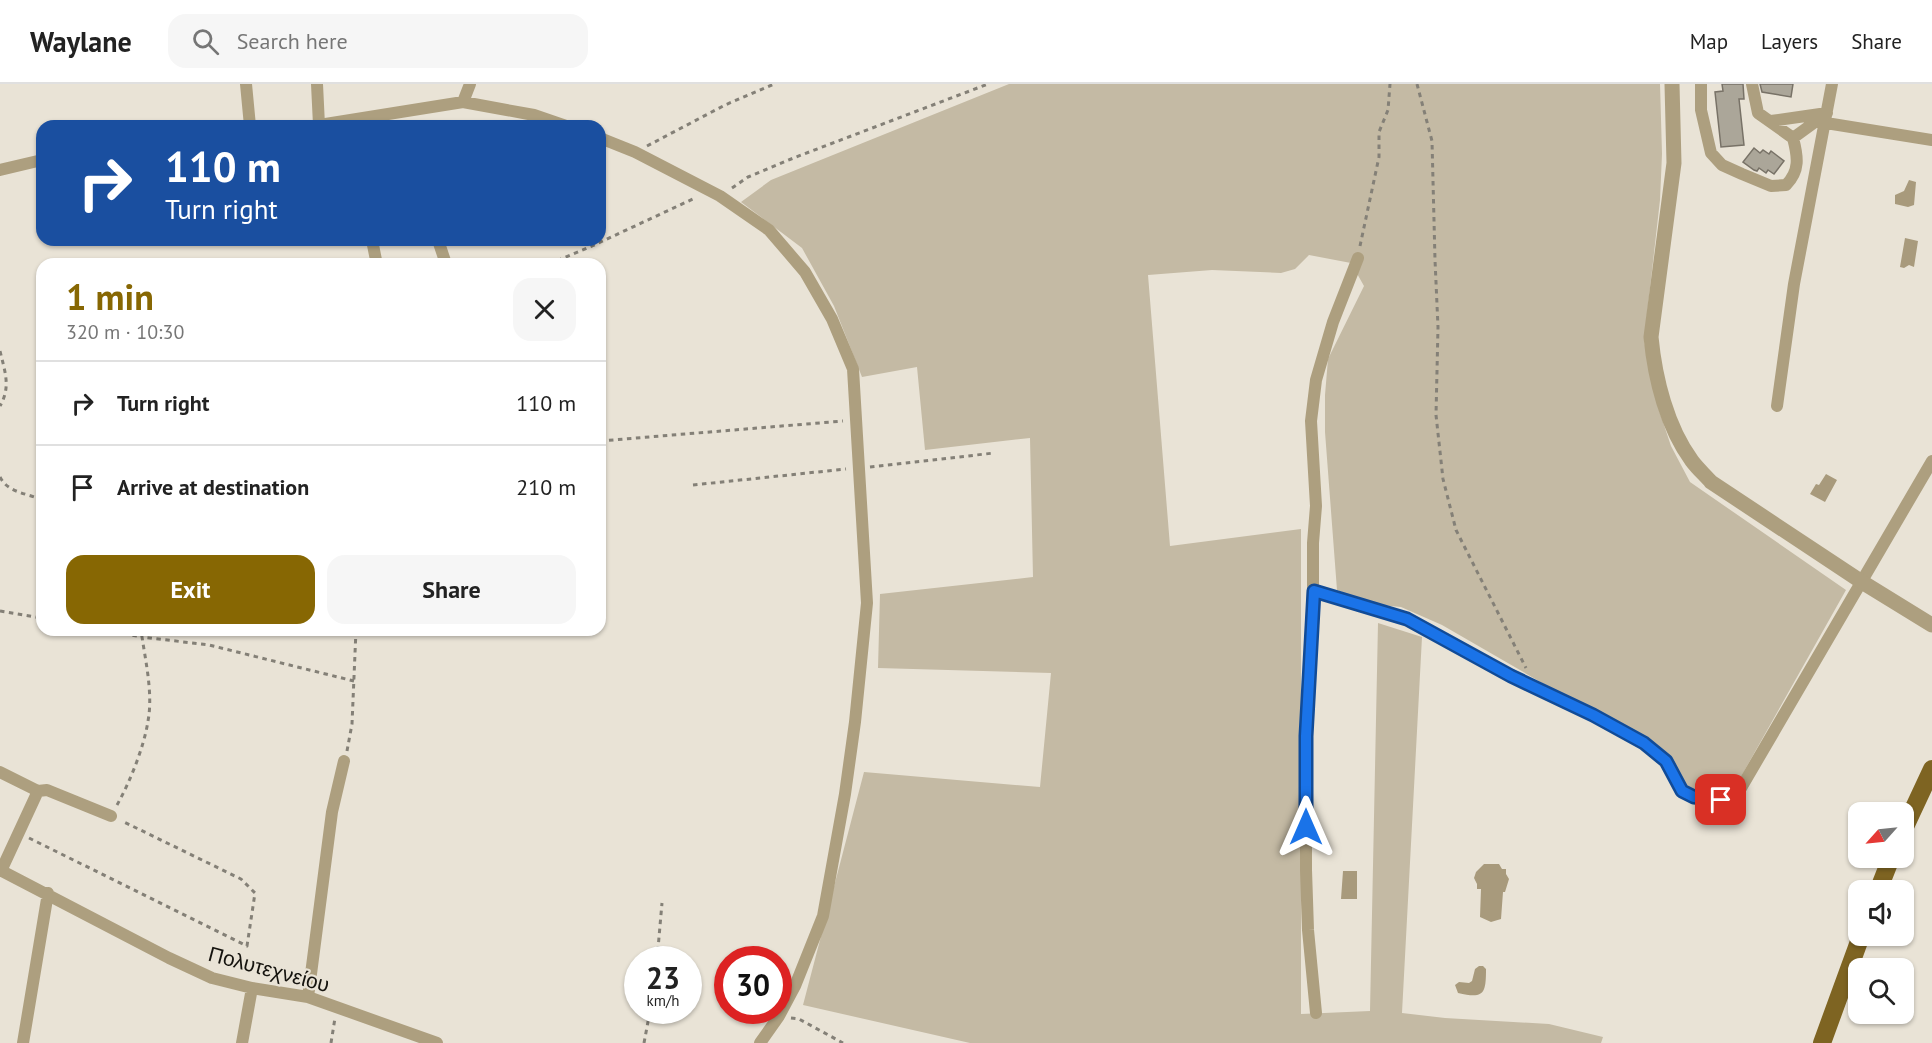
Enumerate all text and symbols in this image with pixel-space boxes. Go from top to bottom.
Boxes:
search box [168,14,588,68]
text: Waylane [30,23,132,60]
icon: search [189,25,222,58]
text: Search here [237,27,348,55]
text: Map [1690,28,1728,55]
text: Layers [1761,28,1818,55]
text: Share [1851,28,1902,55]
text: 110 m [165,139,281,194]
icon: right [66,144,144,222]
text: Turn right [165,192,278,226]
text: 1 min [66,273,154,320]
button: close [513,278,576,341]
text: 320 m · 10:30 [66,319,184,345]
icon: right [66,387,99,420]
text: Turn right [117,389,209,417]
text: 110 m [516,389,576,417]
icon: arrive [66,471,99,504]
text: Arrive at destination [117,473,309,501]
text: 210 m [516,473,576,501]
button: Exit [66,555,315,624]
button: Share [327,555,576,624]
pin [1695,774,1746,825]
icon: arrive [1704,783,1737,816]
position arrow [1274,795,1338,859]
north arrow [1848,802,1914,868]
map controls [1848,802,1914,1024]
button: sound [1848,880,1914,946]
street label: Πολυτεχνείου [205,940,333,998]
speed limit sign: 30 [714,946,792,1024]
text: 23 [646,958,680,997]
button: search [1848,958,1914,1024]
text: km/h [647,991,679,1010]

